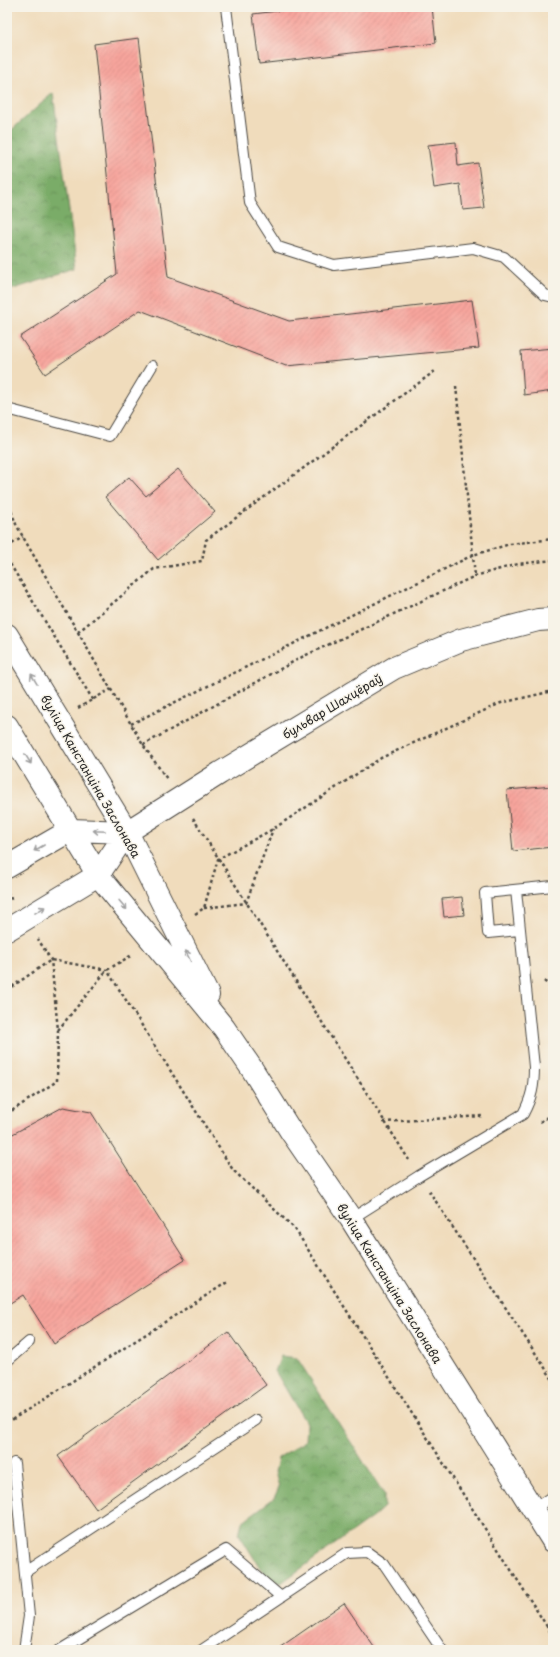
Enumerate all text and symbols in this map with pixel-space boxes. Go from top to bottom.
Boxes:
street label: бульвар Шахцёраў [279,669,386,743]
one-way arrow [30,673,38,685]
street label: вуліца Канстанціна Заслонава [37,691,146,861]
one-way arrow [24,753,32,765]
one-way arrow [93,827,106,835]
one-way arrow [33,845,45,853]
one-way arrow [118,899,127,910]
one-way arrow [34,906,45,914]
one-way arrow [184,950,192,962]
street label: вуліца Канстанціна Заслонава [333,1199,447,1367]

